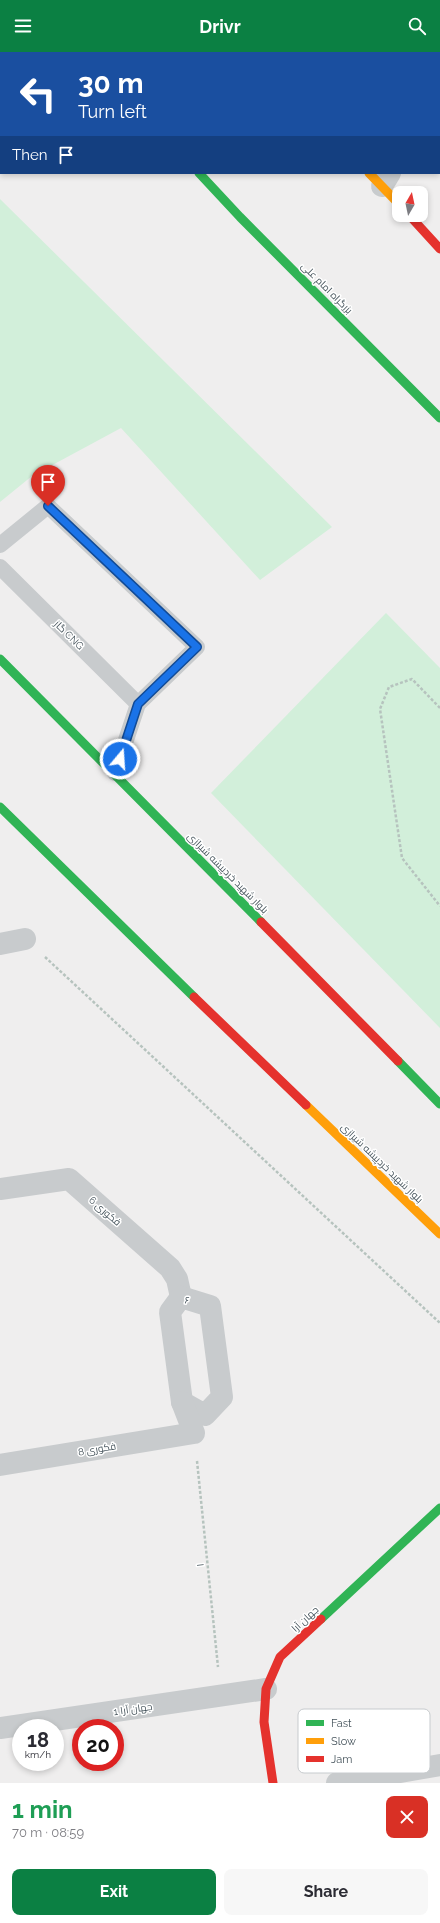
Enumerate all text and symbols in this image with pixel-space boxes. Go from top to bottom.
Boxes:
icon: menu [12,15,34,37]
icon: search [406,15,428,37]
text: Drivr [199,16,241,37]
text: 30 m [78,67,144,100]
icon: left [12,68,64,120]
text: Turn left [78,101,147,122]
icon: arrive [55,144,77,166]
text: Then [12,146,47,164]
north arrow [392,186,428,222]
map controls [392,186,428,222]
street label: بزرگراه امام علی [298,260,355,317]
pin [31,465,65,506]
icon: arrive [37,471,59,493]
street label: گاز CNG [51,617,86,652]
position arrow [99,738,141,780]
street label: بلوار شهید خردپیشه شیرازی [185,830,271,916]
street label: بلوار شهید خردپیشه شیرازی [338,1121,425,1206]
street label: فکوری 6 [86,1194,123,1229]
street label: ۶ [184,1294,190,1306]
street label: فکوری 8 [77,1440,117,1459]
street label: ۱ [194,1563,206,1567]
street label: جهان آرا [289,1604,321,1635]
street label: جهان آرا 1 [113,1701,153,1718]
legend [298,1709,430,1773]
text: Fast [331,1717,352,1730]
speed limit sign: 20 [72,1719,124,1771]
text: 18 [27,1728,49,1752]
text: Slow [331,1735,356,1748]
text: km/h [25,1749,51,1760]
text: Jam [331,1753,352,1766]
text: 1 min [12,1795,73,1824]
button: close [386,1796,428,1838]
text: 70 m · 08:59 [12,1825,84,1840]
button: Exit [12,1869,216,1915]
button: Share [224,1869,428,1915]

